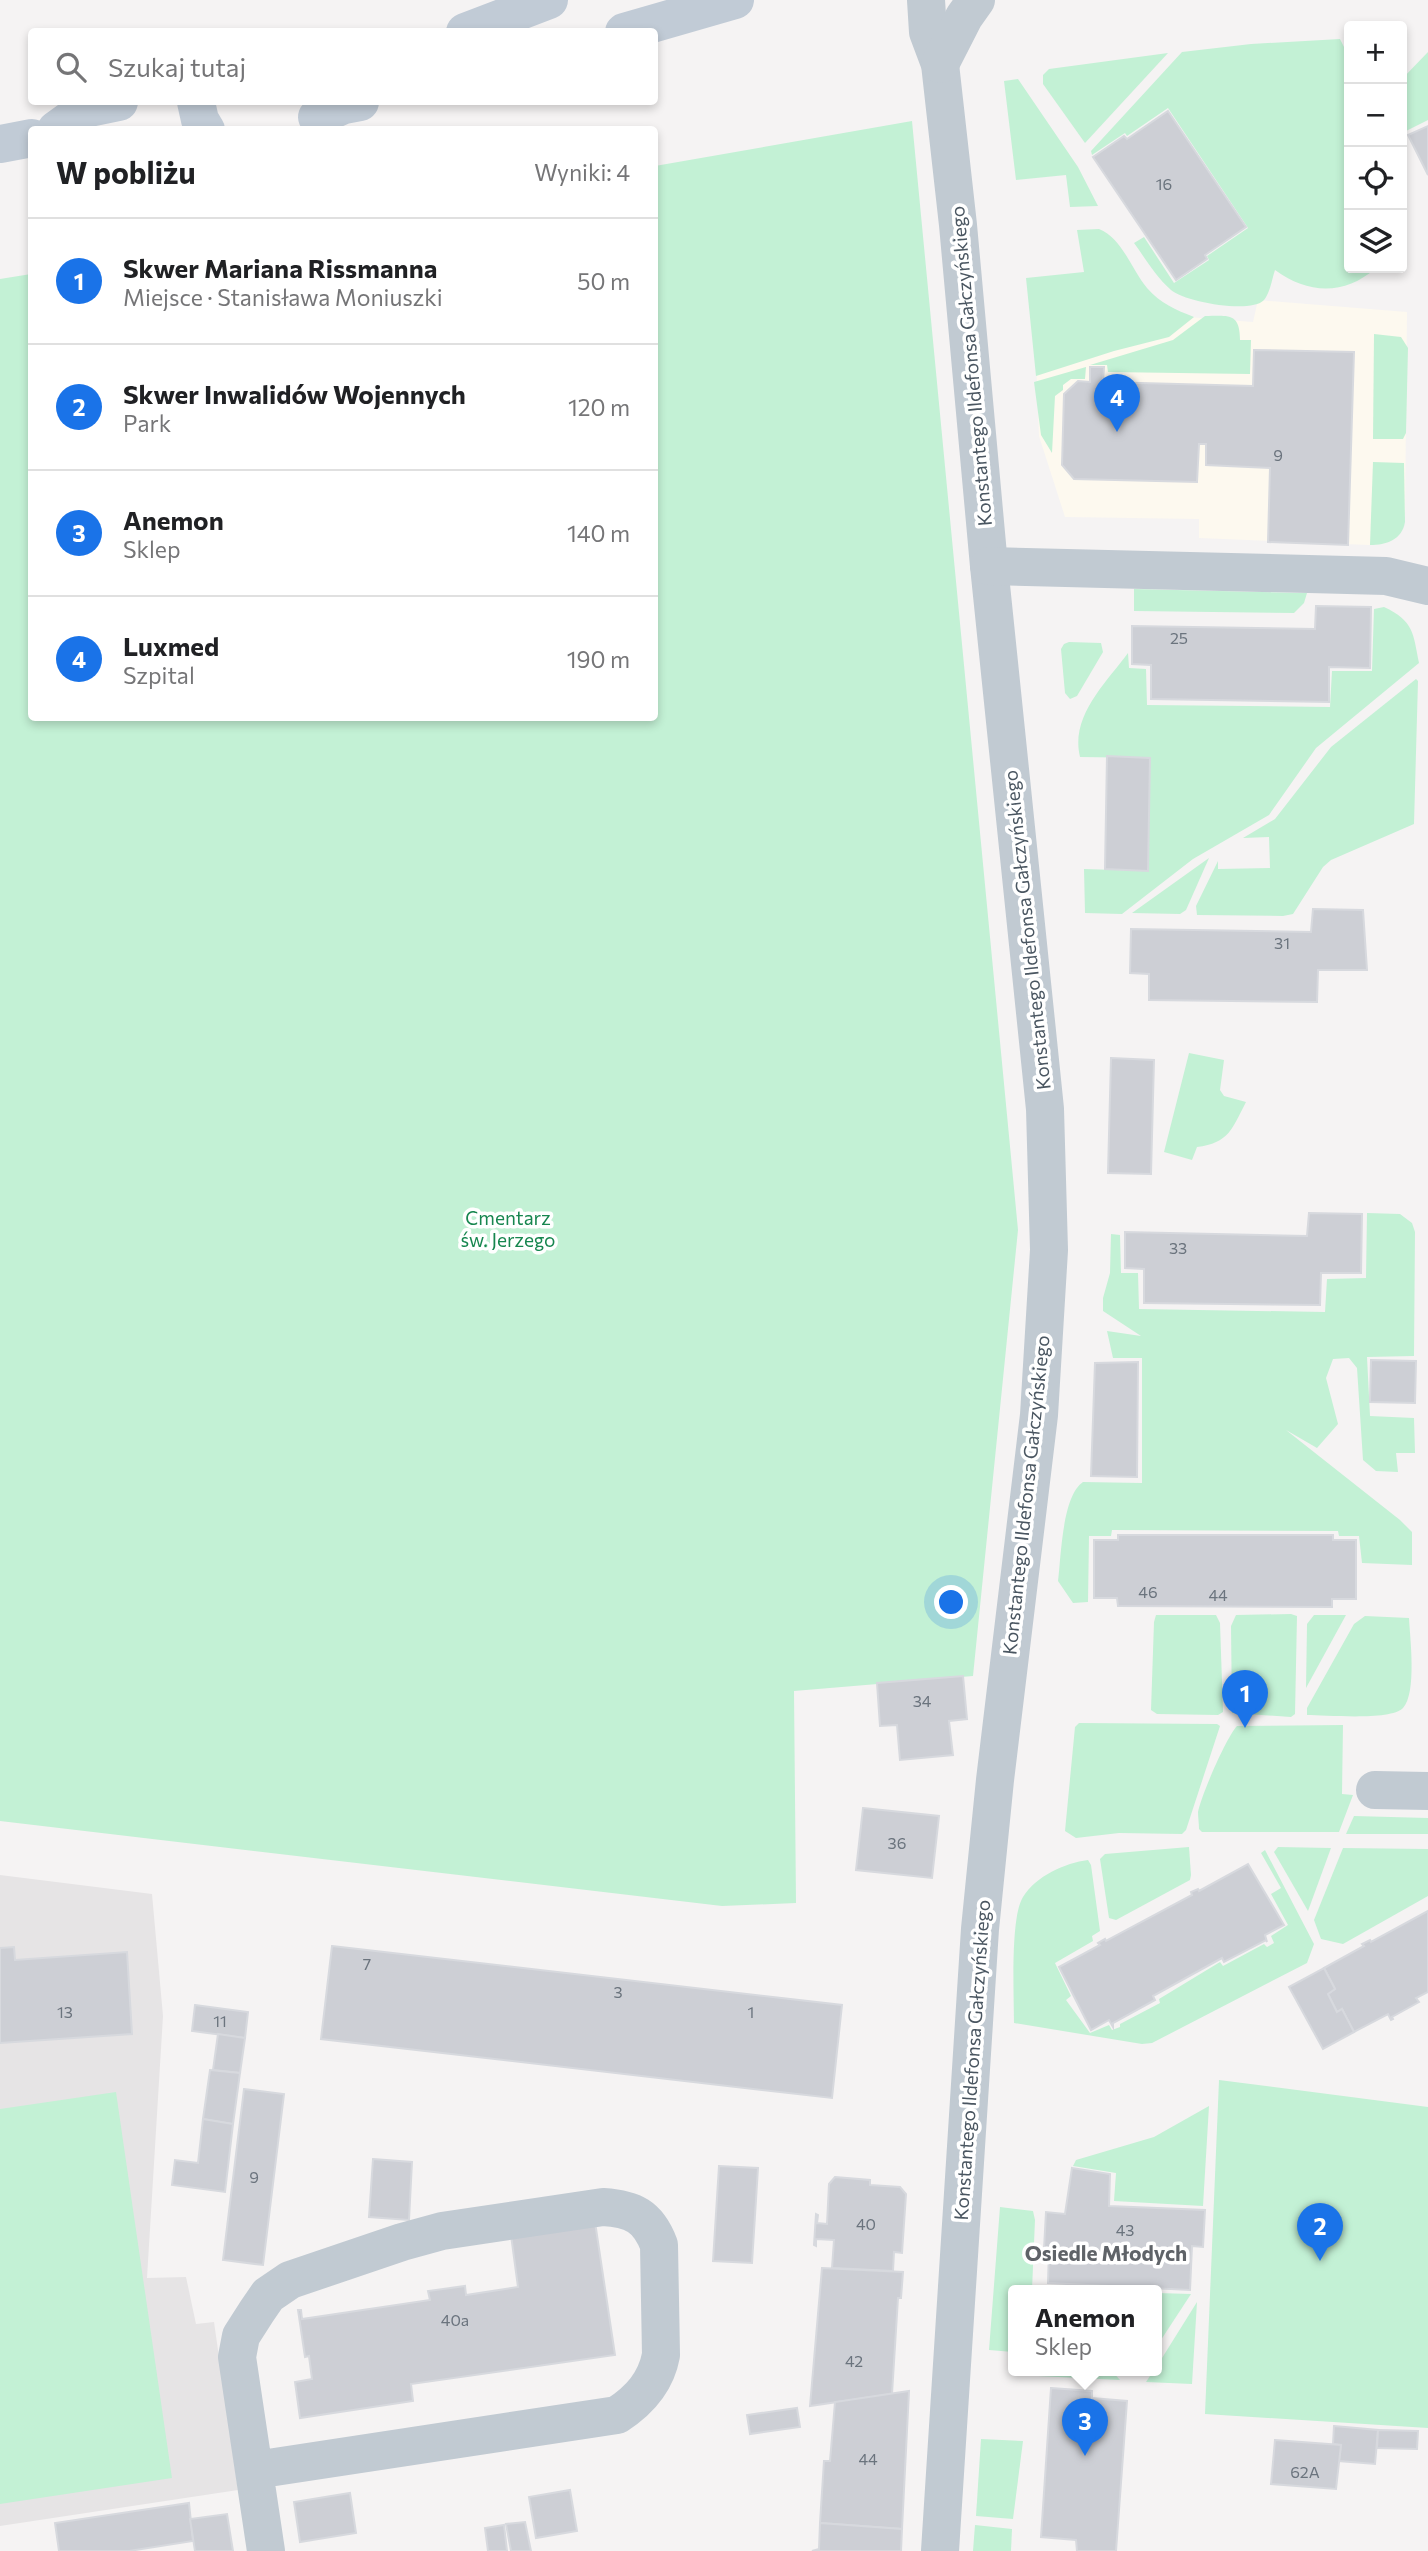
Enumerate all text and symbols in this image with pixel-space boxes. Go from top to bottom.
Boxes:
map controls [1344,21,1407,273]
button: + [1344,21,1407,84]
search box [28,28,658,105]
icon: search [52,48,90,86]
text: Szukaj tutaj [108,51,246,82]
button: − [1344,84,1407,147]
button: locate [1344,147,1407,210]
text: W pobliżu [56,153,196,190]
text: Wyniki: 4 [534,158,630,186]
house number: 16 [1156,174,1172,193]
street label: Konstantego Ildefonsa Gałczyńskiego [945,205,996,527]
button: layers [1344,210,1407,273]
text: Skwer Mariana Rissmanna [123,252,437,283]
text: 1 [74,267,84,295]
text: 50 m [577,267,630,295]
text: Miejsce · Stanisława Moniuszki [123,283,443,311]
pin: 4 [1094,374,1140,432]
text: Skwer Inwalidów Wojennych [123,378,466,409]
text: 2 [72,393,86,421]
text: 120 m [568,393,630,421]
text: Park [123,409,171,437]
house number: 9 [1273,445,1283,464]
text: Anemon [123,504,224,535]
text: 3 [72,519,86,547]
text: 140 m [567,519,630,547]
text: Sklep [123,535,181,563]
house number: 25 [1170,628,1188,647]
text: Luxmed [123,630,219,661]
text: 4 [72,645,86,673]
text: 190 m [567,645,630,673]
text: Szpital [123,661,195,689]
street label: Konstantego Ildefonsa Gałczyńskiego [998,769,1055,1091]
house number: 31 [1274,933,1290,952]
park label: Cmentarz św. Jerzego [461,1206,555,1251]
house number: 33 [1169,1238,1187,1257]
street label: Konstantego Ildefonsa Gałczyńskiego [997,1334,1054,1656]
house number: 46 [1138,1582,1158,1601]
your location [934,1585,968,1619]
house number: 44 [1208,1585,1228,1604]
pin: 1 [1222,1670,1268,1728]
house number: 34 [913,1691,932,1710]
house number: 36 [888,1833,906,1852]
street label: Konstantego Ildefonsa Gałczyńskiego [949,1899,994,2221]
house number: 7 [363,1954,371,1973]
house number: 3 [613,1982,623,2001]
house number: 13 [57,2002,73,2021]
house number: 1 [748,2002,754,2021]
house number: 11 [213,2011,227,2030]
house number: 9 [249,2167,259,2186]
pin: 2 [1297,2203,1343,2261]
house number: 40 [856,2214,876,2233]
house number: 43 [1116,2220,1134,2239]
district label: Osiedle Młodych [1025,2240,1187,2265]
popup [1008,2285,1162,2376]
text: Anemon [1035,2301,1135,2332]
house number: 40a [441,2310,469,2329]
text: Sklep [1035,2332,1092,2360]
house number: 42 [845,2351,863,2370]
pin: 3 [1062,2398,1108,2456]
house number: 44 [858,2449,878,2468]
house number: 62A [1290,2462,1320,2481]

